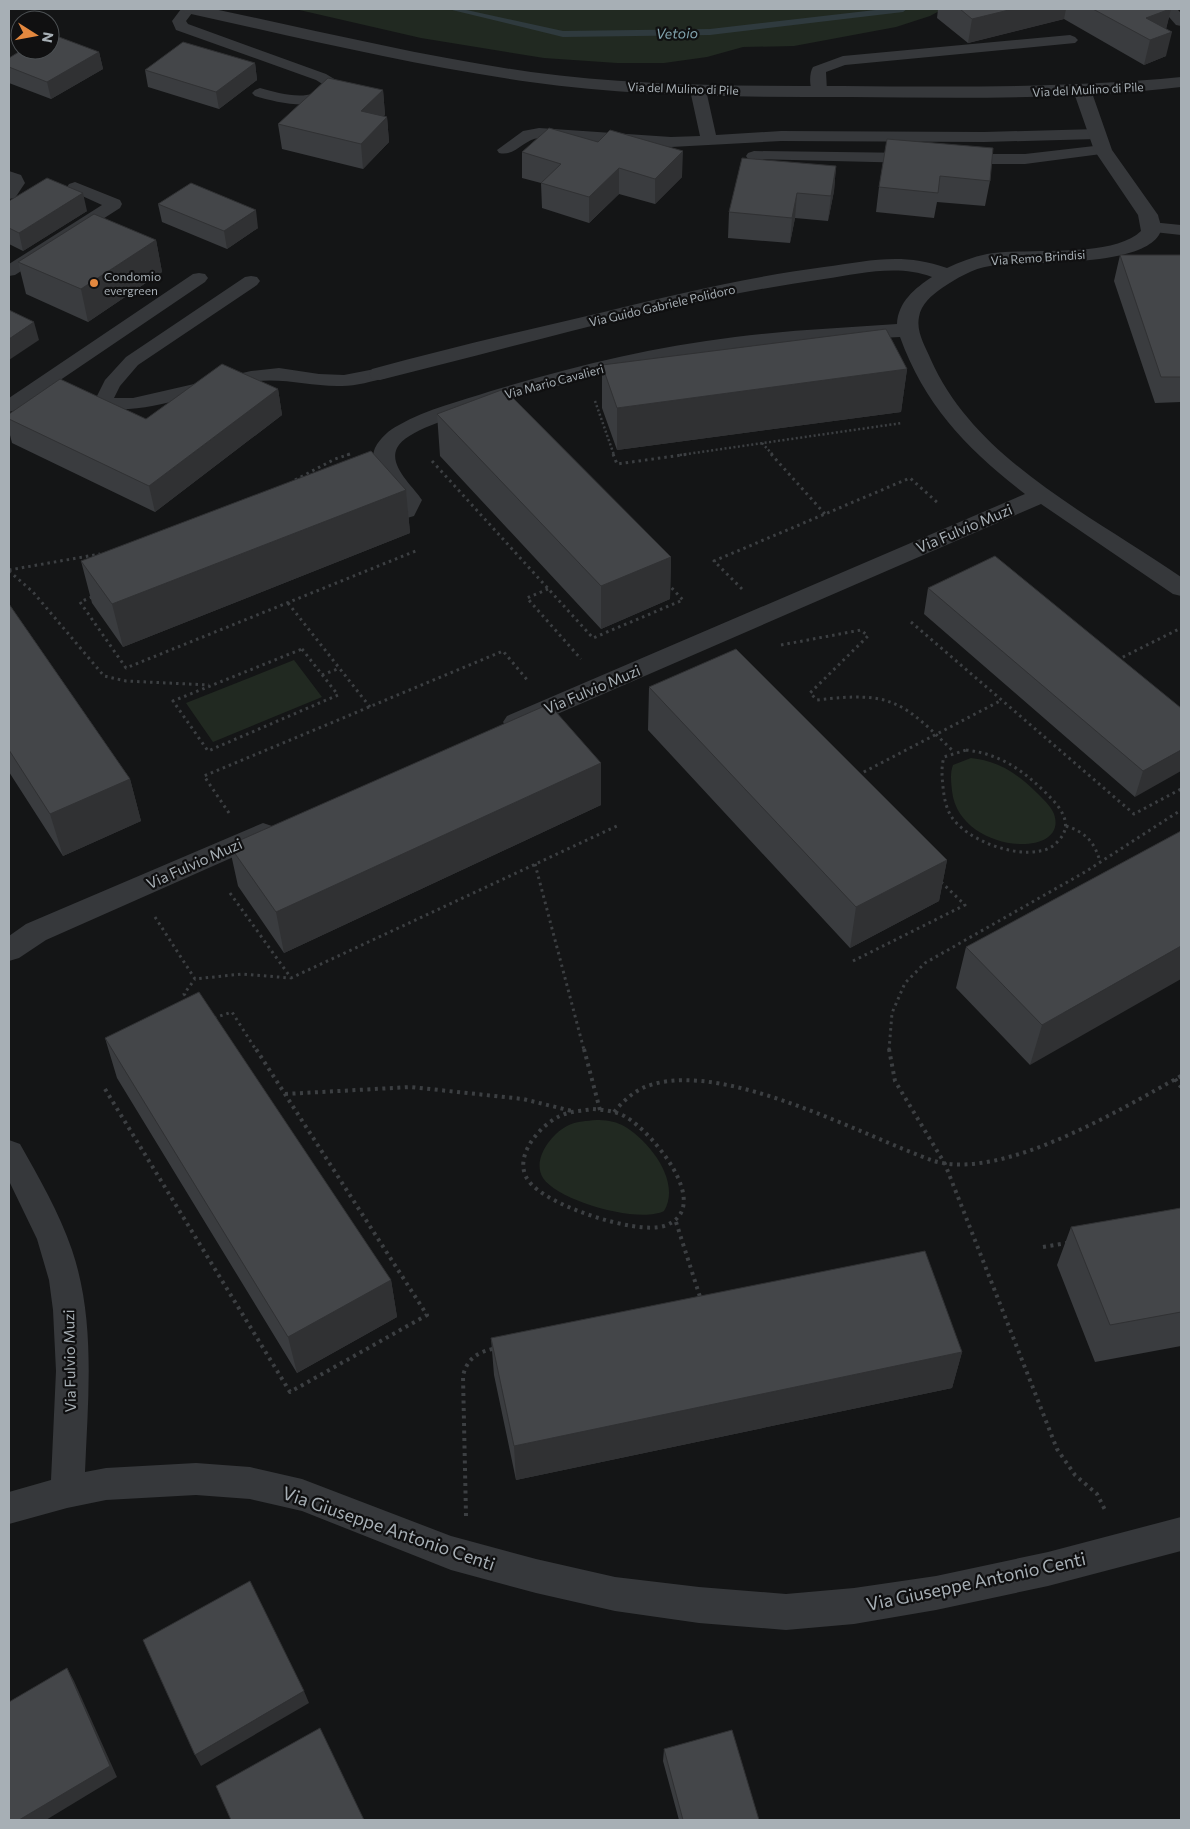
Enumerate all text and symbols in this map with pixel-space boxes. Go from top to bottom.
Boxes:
north arrow [10,10,60,60]
water label: Vetoio [656,24,698,42]
text: N [39,31,58,44]
street label: Via del Mulino di Pile [627,79,739,97]
street label: Via del Mulino di Pile [1032,79,1144,99]
street label: Via Remo Brindisi [990,247,1086,267]
place label: Condomio evergreen [104,269,161,297]
marker: Condomio evergreen [88,277,100,289]
street label: Via Guido Gabriele Polidoro [588,281,736,329]
street label: Via Mario Cavalieri [503,361,605,401]
street label: Via Fulvio Muzi [913,500,1015,556]
street label: Via Fulvio Muzi [541,661,643,717]
street label: Via Fulvio Muzi [143,834,245,892]
street label: Via Fulvio Muzi [59,1309,79,1413]
street label: Via Giuseppe Antonio Centi [280,1481,498,1575]
street label: Via Giuseppe Antonio Centi [864,1547,1088,1615]

